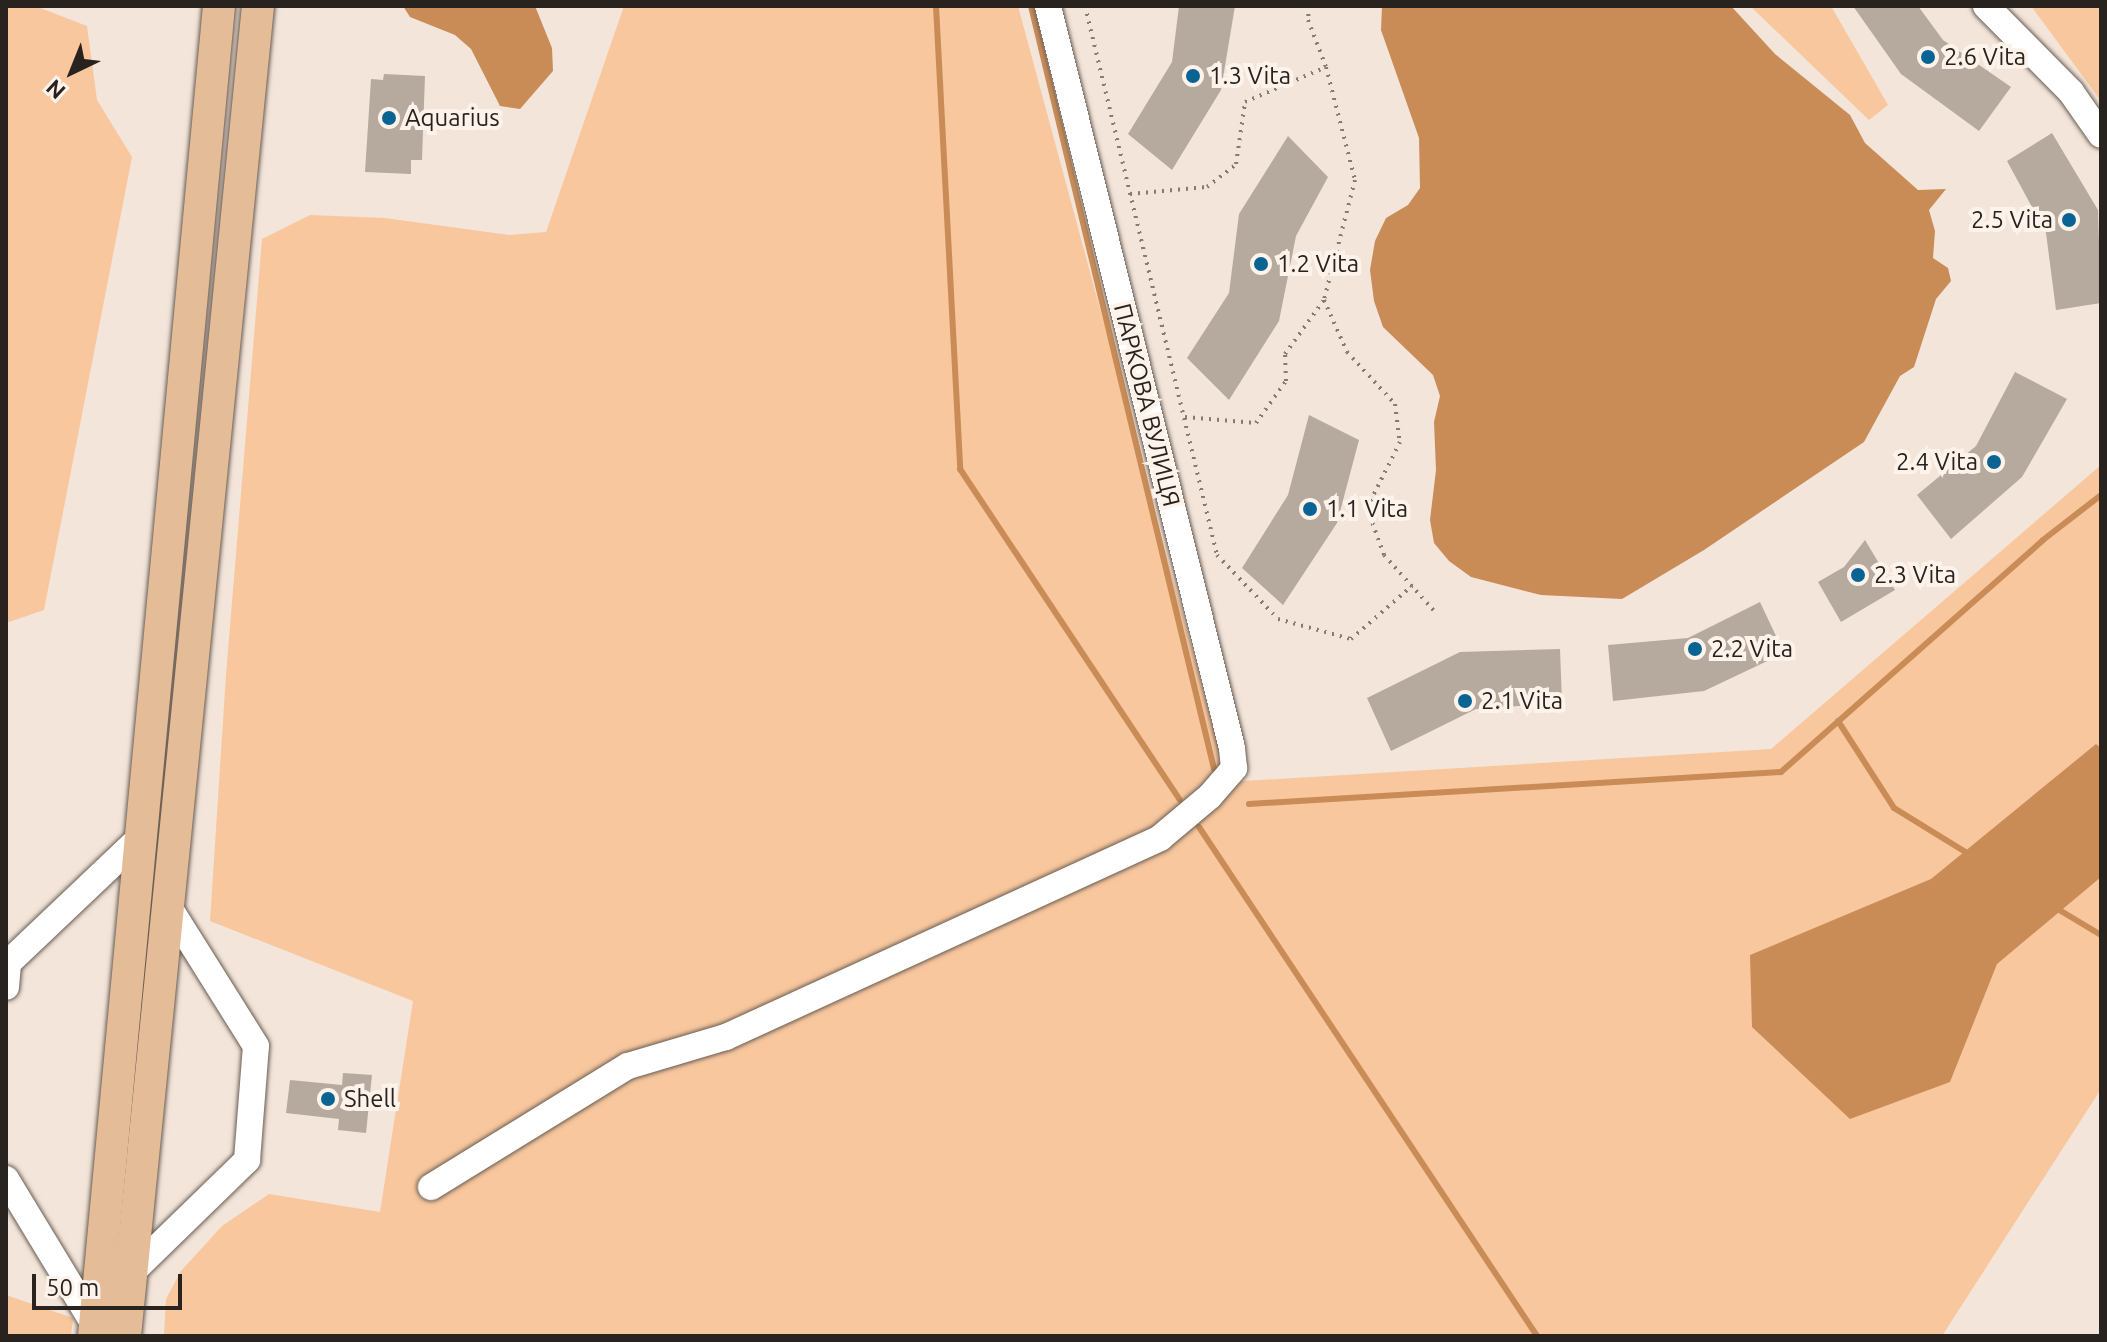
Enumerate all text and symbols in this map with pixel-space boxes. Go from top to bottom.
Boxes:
north arrow [32,32,112,112]
place label: 2.6 Vita [1944,43,2026,71]
marker: 2.6 Vita [1919,48,1937,66]
place label: 1.3 Vita [1209,62,1291,90]
marker: 1.3 Vita [1184,67,1202,85]
text: N [41,75,70,105]
place label: Aquarius [405,104,500,132]
marker: Aquarius [380,109,398,127]
place label: 2.5 Vita [1971,206,2053,234]
marker: 2.5 Vita [2060,211,2078,229]
place label: 1.2 Vita [1277,250,1359,278]
marker: 1.2 Vita [1252,255,1270,273]
street label: ПАРКОВА ВУЛИЦЯ [1108,300,1186,510]
place label: 2.4 Vita [1896,448,1978,476]
marker: 2.4 Vita [1985,453,2003,471]
place label: 1.1 Vita [1326,495,1408,523]
marker: 1.1 Vita [1301,500,1319,518]
place label: 2.3 Vita [1874,561,1956,589]
marker: 2.3 Vita [1849,566,1867,584]
place label: 2.2 Vita [1711,635,1793,663]
marker: 2.2 Vita [1686,640,1704,658]
place label: 2.1 Vita [1481,687,1563,715]
marker: 2.1 Vita [1456,692,1474,710]
place label: Shell [344,1085,396,1113]
marker: Shell [319,1090,337,1108]
scale bar [36,1258,186,1308]
text: 50 m [46,1274,99,1301]

